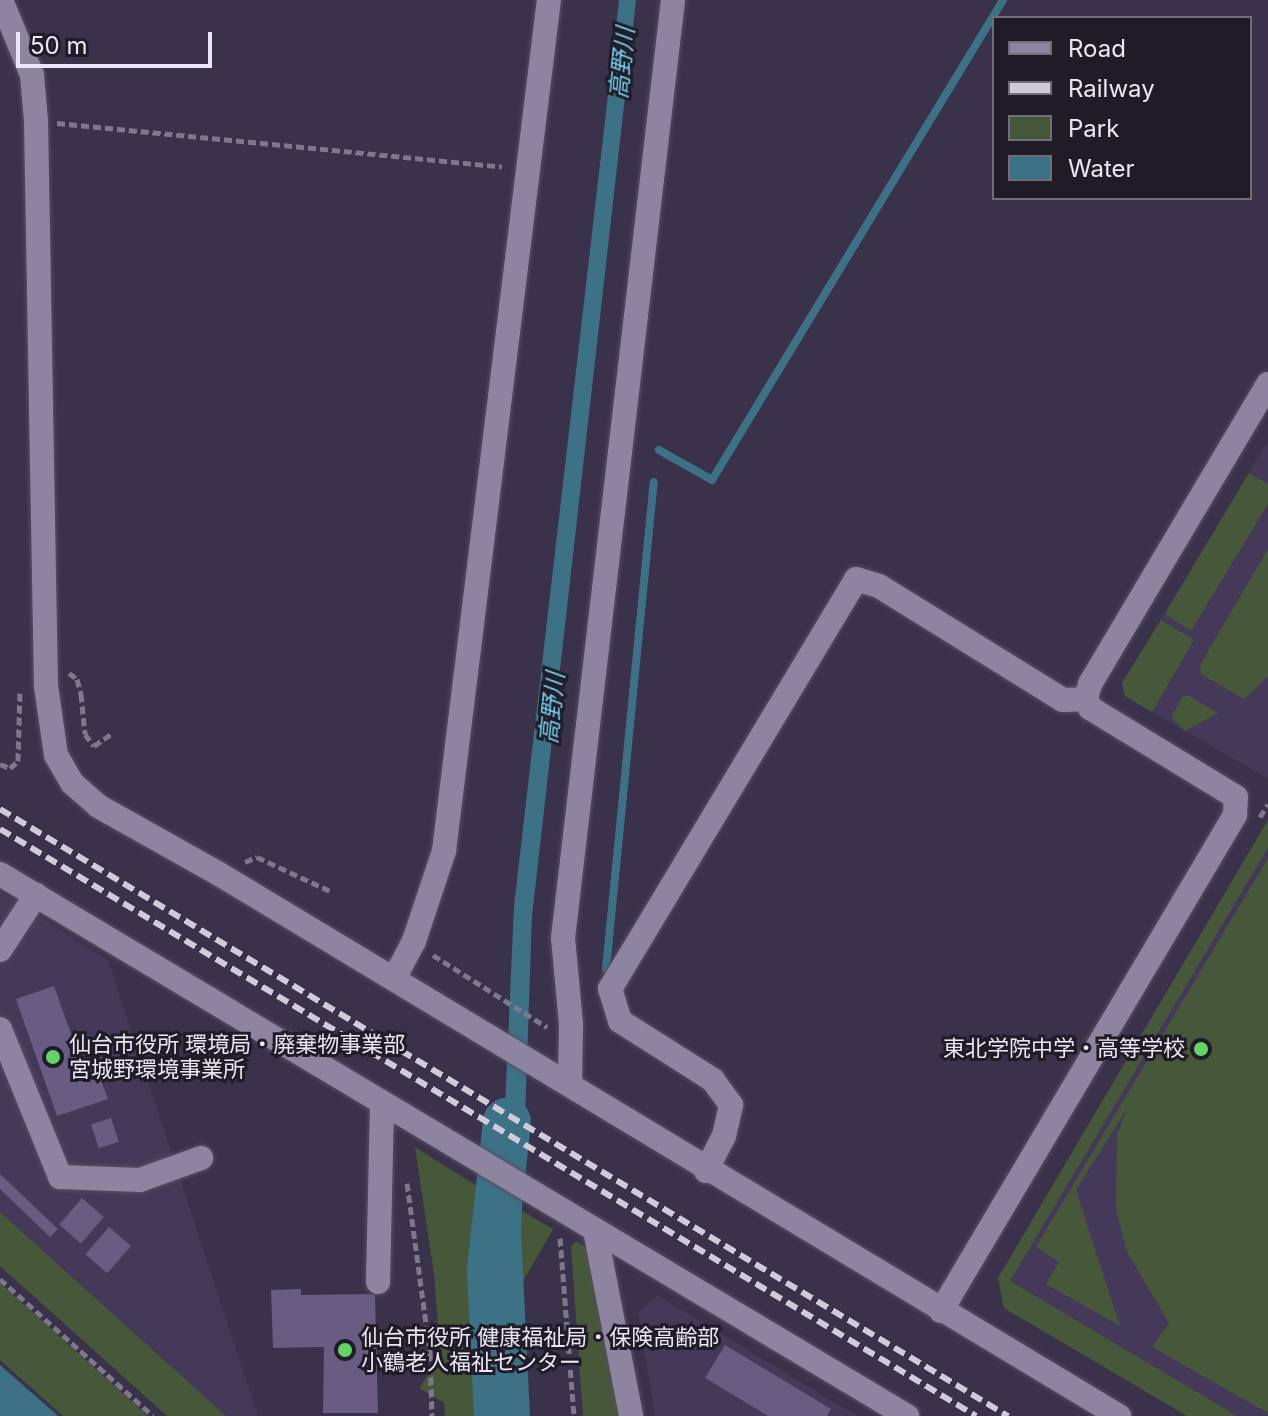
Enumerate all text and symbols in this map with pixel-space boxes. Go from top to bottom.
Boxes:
scale bar [20,16,216,66]
legend [992,16,1252,200]
water label: 高野川 [604,26,640,100]
text: 50 m [30,31,88,60]
text: Road [1068,34,1126,63]
text: Railway [1068,74,1155,103]
text: Park [1068,114,1119,143]
text: Water [1068,154,1135,183]
water label: 高野川 [534,671,570,745]
place label: 仙台市役所 環境局・廃棄物事業部 宮城野環境事業所 [69,1031,405,1082]
place label: 東北学院中学・高等学校 [943,1036,1185,1062]
marker: 東北学院中学・高等学校 [1192,1040,1210,1058]
marker: 仙台市役所 環境局・廃棄物事業部 宮城野環境事業所 [44,1048,62,1066]
place label: 仙台市役所 健康福祉局・保険高齢部 小鶴老人福祉センター [361,1324,719,1376]
marker: 仙台市役所 健康福祉局・保険高齢部 小鶴老人福祉センター [336,1341,354,1359]

